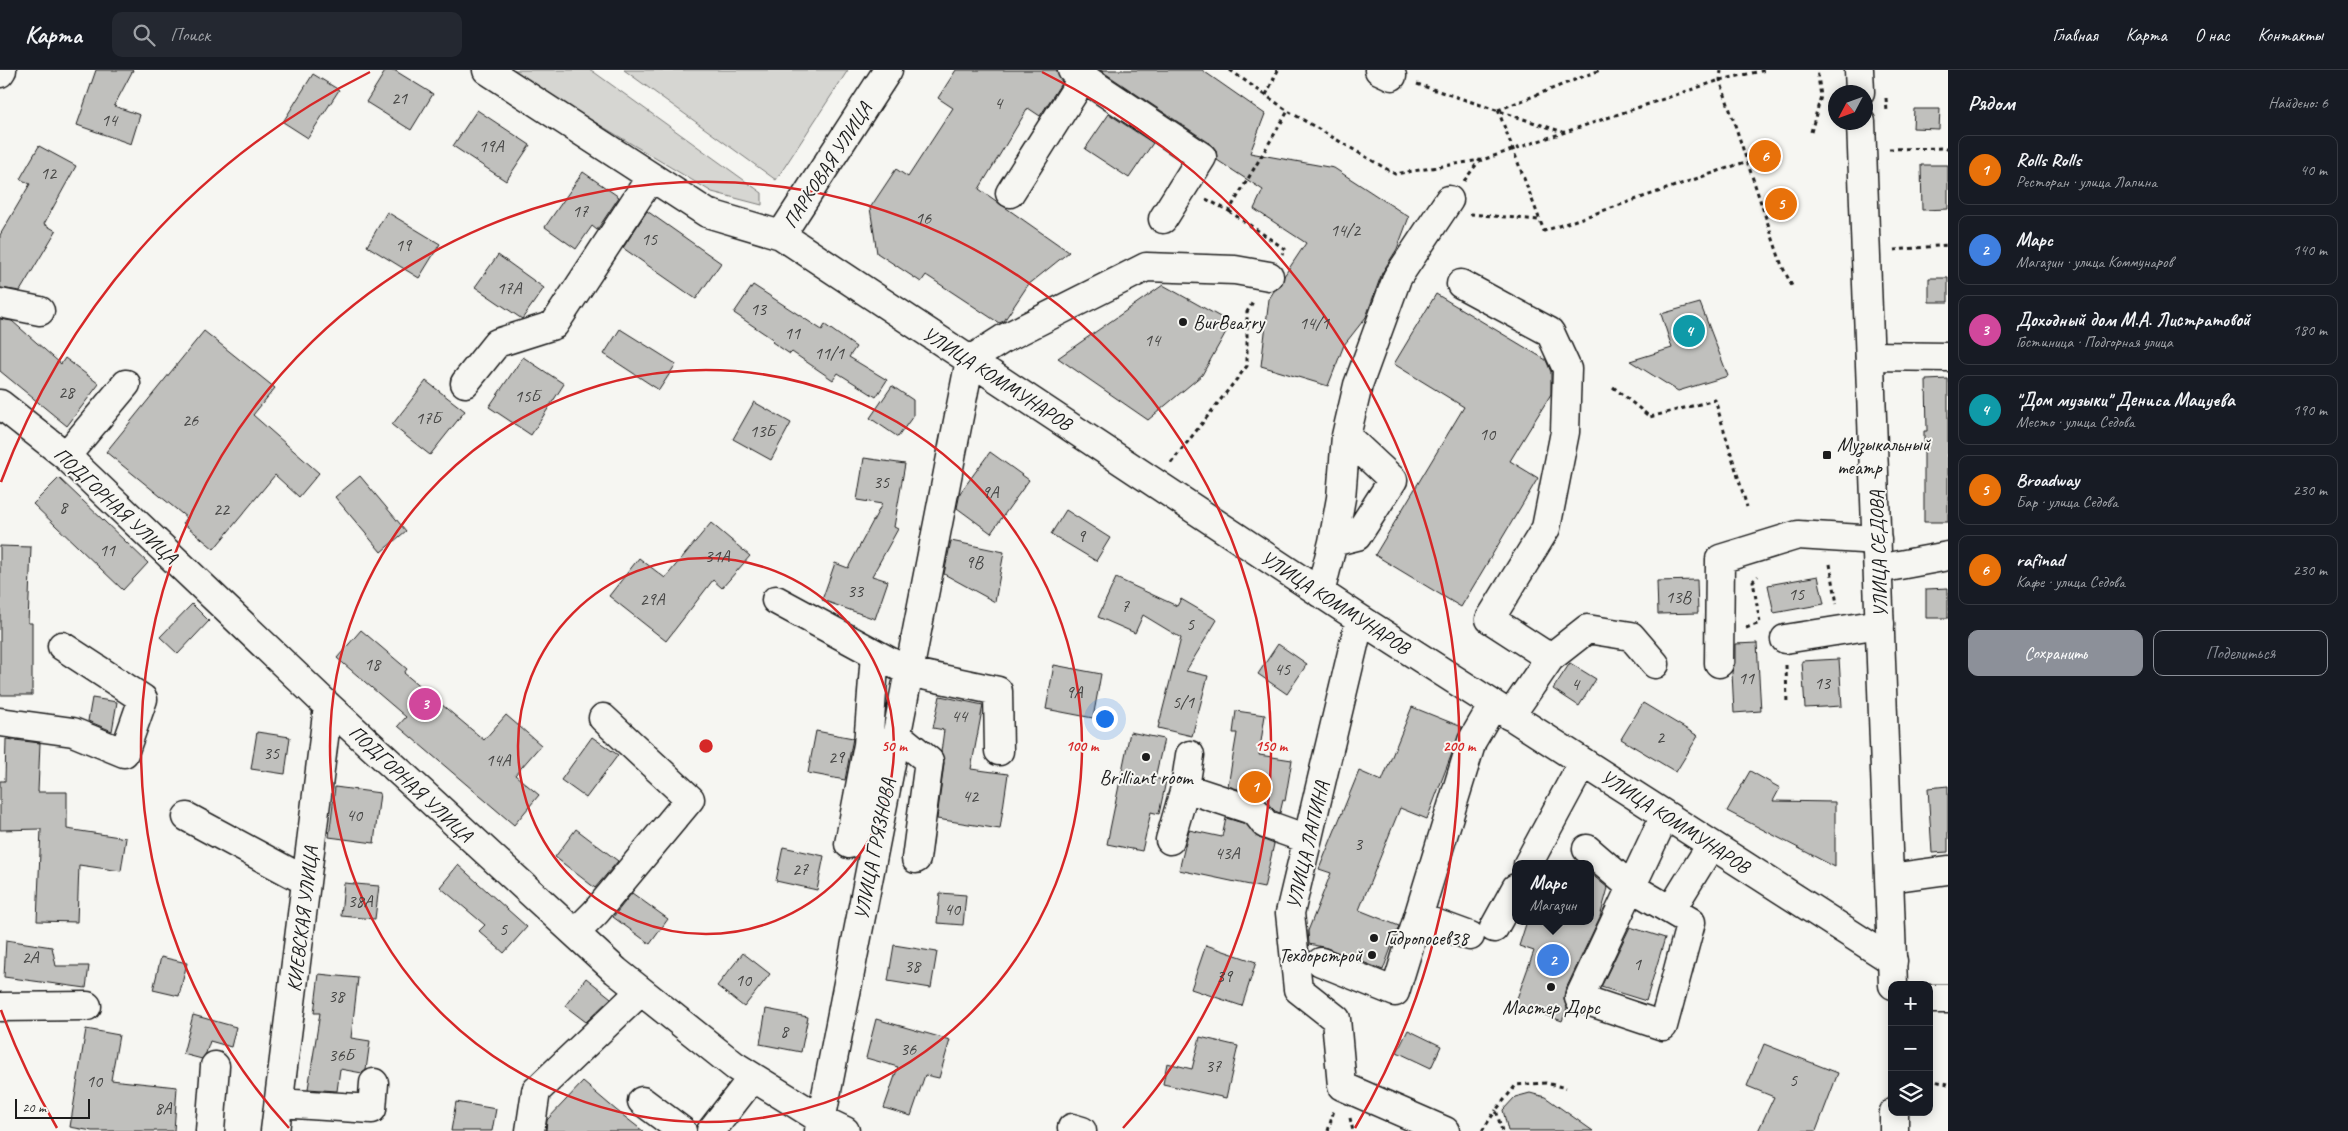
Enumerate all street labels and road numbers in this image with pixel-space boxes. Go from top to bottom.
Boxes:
street label: ПАРКОВАЯ УЛИЦА [778,97,878,233]
street label: УЛИЦА КОММУНАРОВ [918,321,1078,437]
street label: ПОДГОРНАЯ УЛИЦА [49,442,183,570]
street label: УЛИЦА СЕДОВА [1864,489,1893,618]
street label: УЛИЦА КОММУНАРОВ [1256,545,1416,661]
street label: ПОДГОРНАЯ УЛИЦА [344,720,478,848]
street label: УЛИЦА КОММУНАРОВ [1596,764,1756,880]
street label: УЛИЦА ГРЯЗНОВА [849,775,901,922]
street label: УЛИЦА ЛАПИНА [1281,778,1335,911]
street label: КИЕВСКАЯ УЛИЦА [281,844,324,993]

